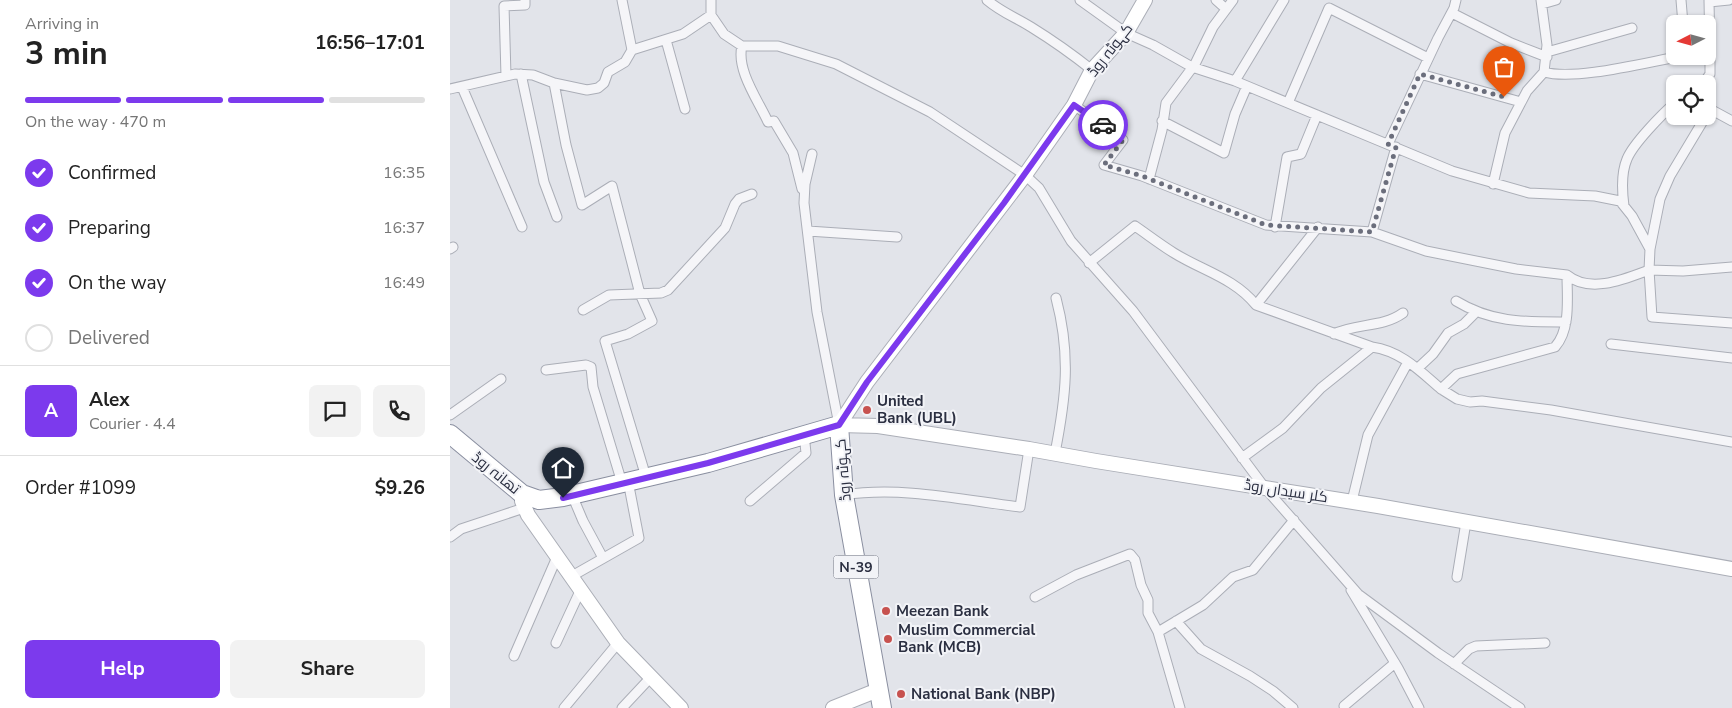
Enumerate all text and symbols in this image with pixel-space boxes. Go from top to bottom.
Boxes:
text: Arriving in [25,13,99,35]
north arrow [1666,15,1716,65]
map controls [1666,15,1716,125]
street label: کہوٹہ روڈ [1083,19,1138,81]
text: 16:56–17:01 [315,30,425,56]
text: 3 min [25,32,108,75]
pin [1483,46,1525,97]
icon: bag [1490,53,1518,81]
button: locate [1666,75,1716,125]
courier [1078,100,1128,150]
text: On the way · 470 m [25,111,166,133]
icon: car [1089,111,1117,139]
icon: check [25,159,53,187]
text: Confirmed [68,160,156,186]
text: 16:35 [383,162,425,184]
icon: check [25,214,53,242]
text: Preparing [68,215,151,241]
text: 16:37 [383,217,425,239]
icon: check [25,269,53,297]
text: On the way [68,270,166,296]
text: 16:49 [383,272,425,294]
text: Delivered [68,325,150,351]
button: chat [309,385,361,437]
button: phone [373,385,425,437]
text: Alex [89,387,130,413]
place label: United Bank (UBL) [877,391,957,428]
text: A [44,398,58,424]
marker: United Bank (UBL) [861,404,873,416]
text: Courier · 4.4 [89,413,175,435]
street label: کہوٹہ روڈ [830,438,857,502]
street label: تھانہ روڈ [468,447,524,499]
pin [542,447,584,498]
icon: home [549,454,577,482]
text: Order #1099 [25,475,136,501]
text: $9.26 [375,475,425,501]
street label: کلر سیداں روڈ [1243,475,1329,507]
road number: N-39 [834,556,878,578]
place label: Meezan Bank [896,601,990,621]
marker: Meezan Bank [880,605,892,617]
place label: Muslim Commercial Bank (MCB) [898,620,1035,657]
marker: Muslim Commercial Bank (MCB) [882,633,894,645]
button: Help [25,640,220,698]
button: Share [230,640,425,698]
place label: National Bank (NBP) [911,684,1056,704]
marker: National Bank (NBP) [895,688,907,700]

